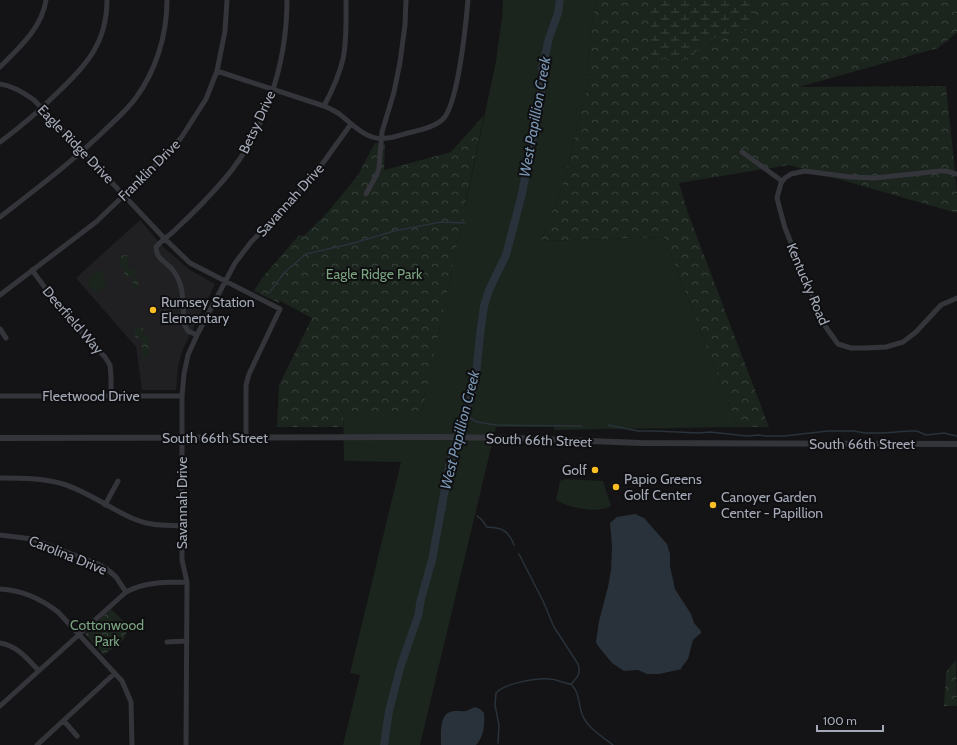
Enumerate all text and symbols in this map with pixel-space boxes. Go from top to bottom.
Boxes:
water label: West Papillion Creek [516,55,555,179]
street label: Betsy Drive [235,88,279,156]
street label: Eagle Ridge Drive [34,101,118,187]
street label: Franklin Drive [114,135,184,205]
street label: Savannah Drive [252,160,328,240]
street label: Kentucky Road [783,240,833,328]
park label: Eagle Ridge Park [326,265,423,283]
street label: Deerfield Way [39,282,107,358]
place label: Rumsey Station Elementary [161,293,255,327]
marker: Rumsey Station Elementary [148,305,158,315]
water label: West Papillion Creek [437,368,484,491]
street label: Fleetwood Drive [42,387,140,405]
street label: South 66th Street [162,429,268,447]
street label: South 66th Street [486,429,593,451]
street label: South 66th Street [809,435,915,453]
street label: Savannah Drive [173,457,191,549]
place label: Golf [562,461,587,479]
marker: Golf [590,465,600,475]
place label: Papio Greens Golf Center [624,470,702,504]
marker: Papio Greens Golf Center [611,482,621,492]
place label: Canoyer Garden Center - Papillion [721,488,823,522]
marker: Canoyer Garden Center - Papillion [708,500,718,510]
street label: Carolina Drive [26,531,110,579]
park label: Cottonwood Park [70,616,144,650]
scale bar [817,707,883,733]
text: 100 m [823,713,857,728]

